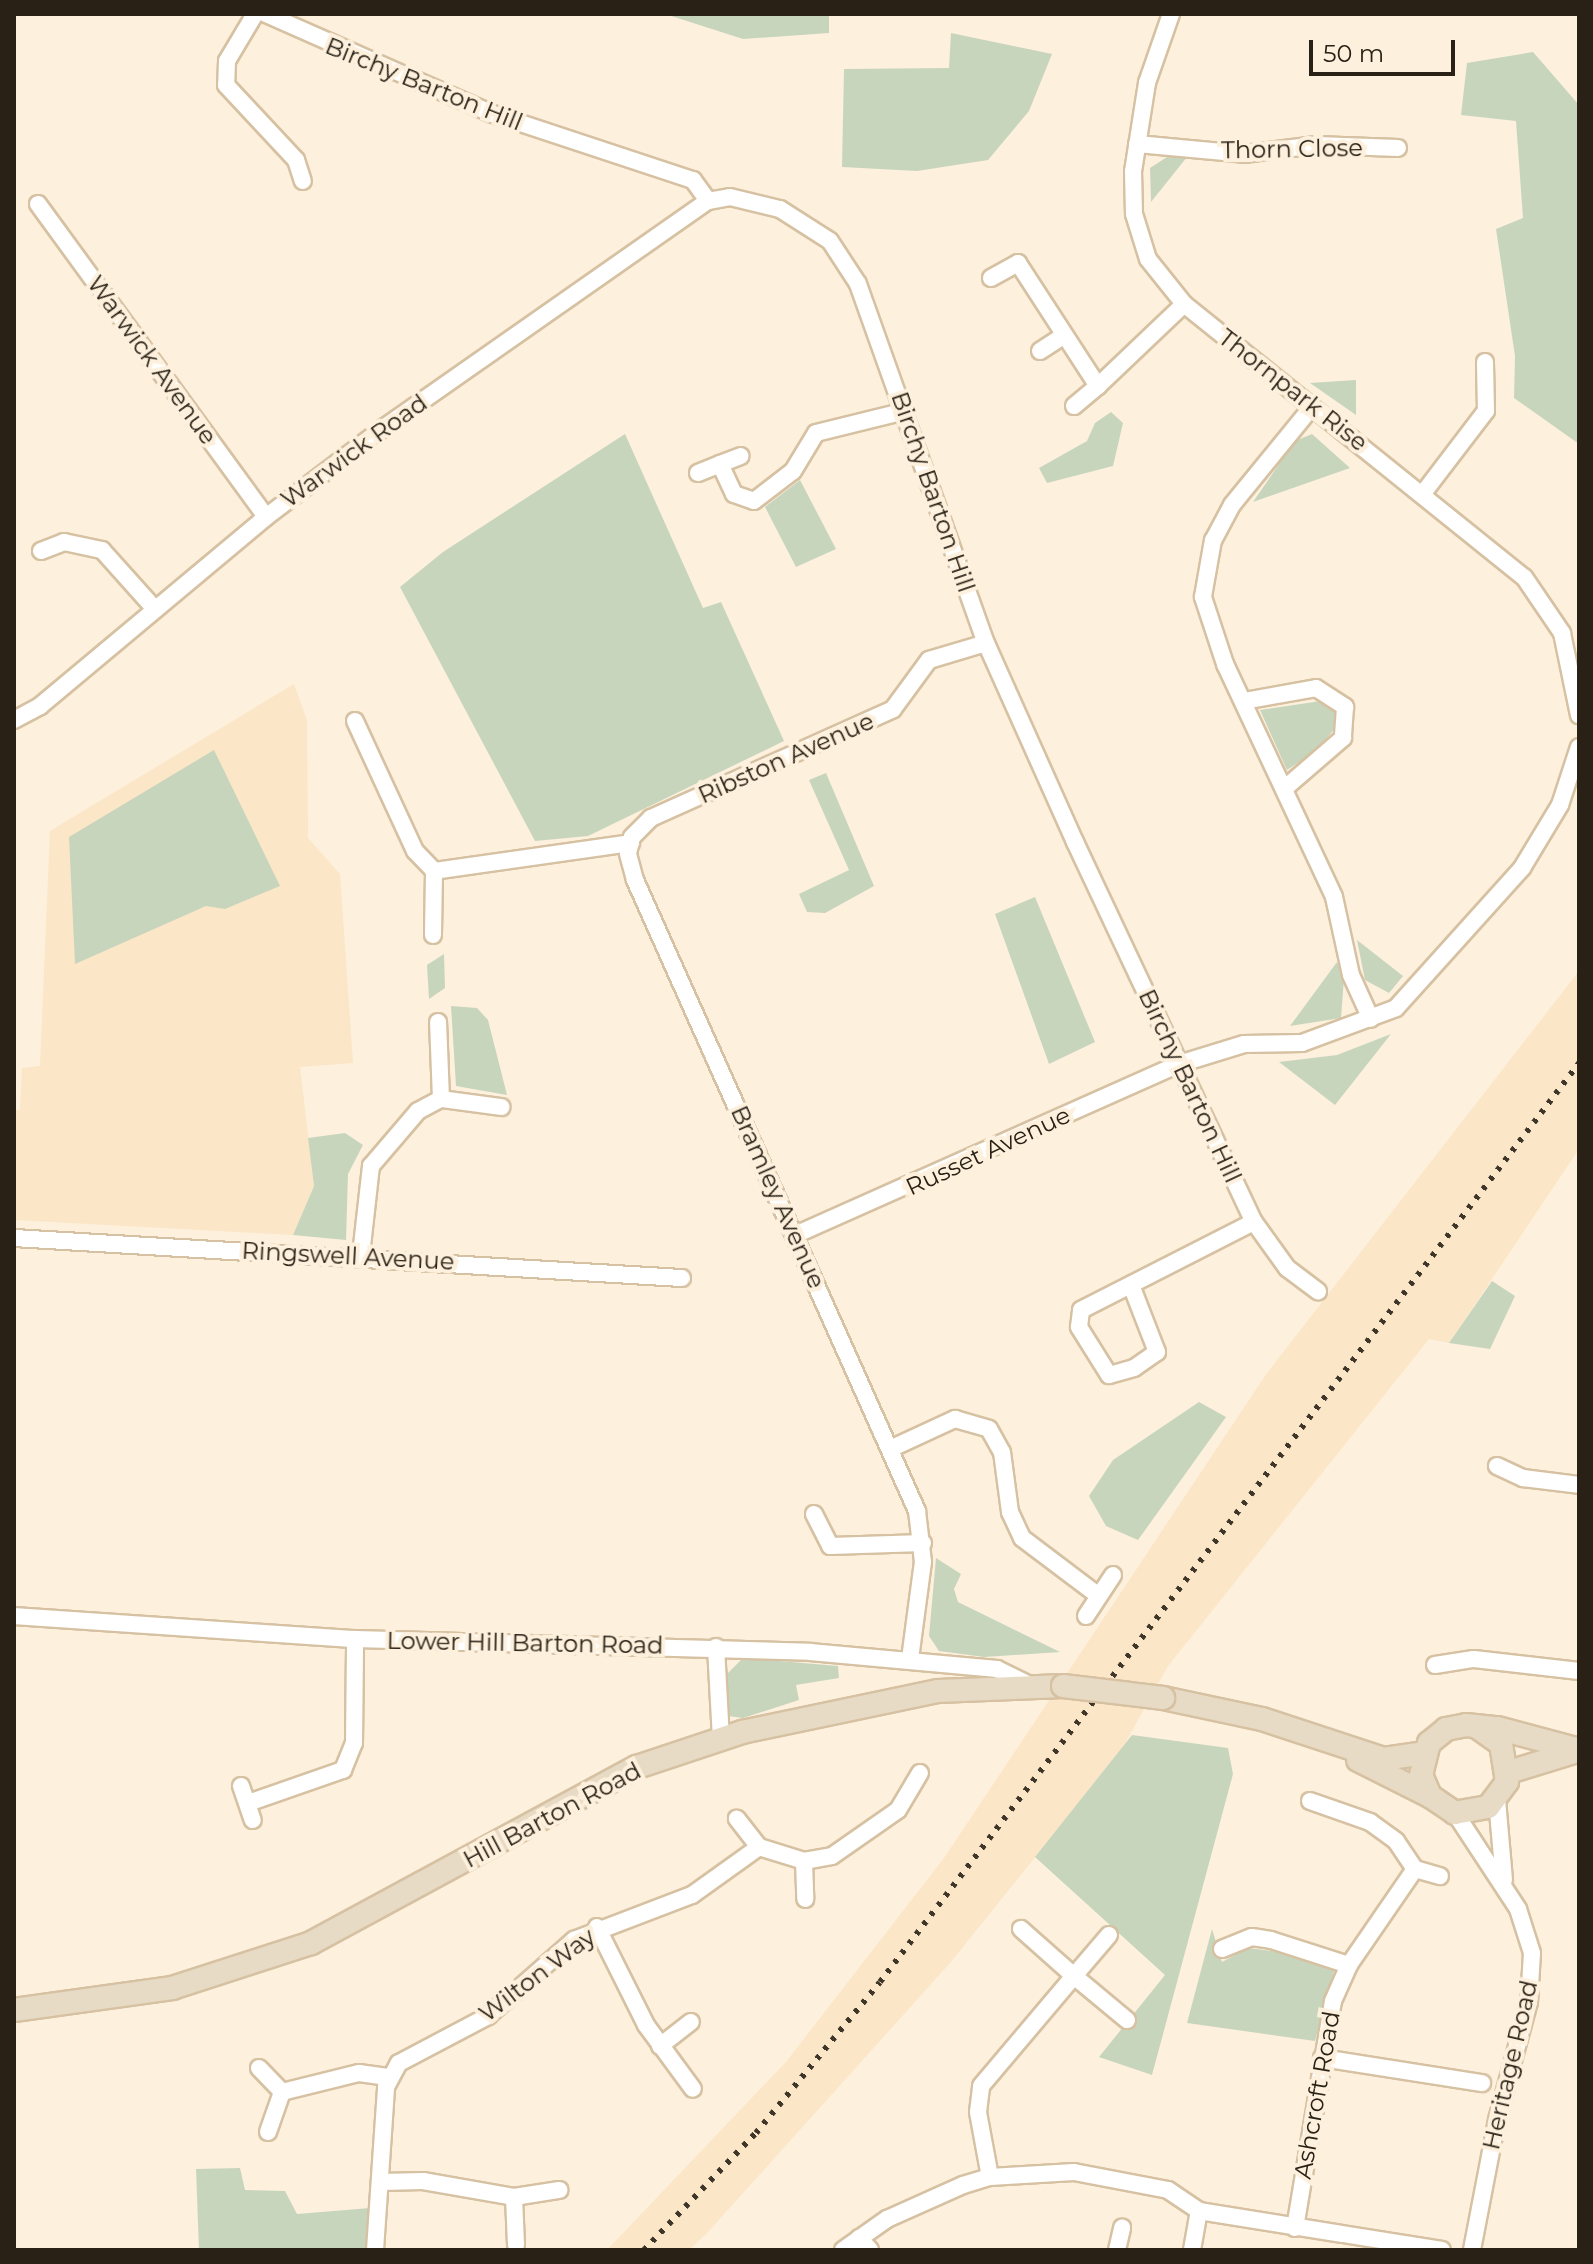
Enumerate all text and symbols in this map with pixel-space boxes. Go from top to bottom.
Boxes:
scale bar [1313,24,1459,74]
street label: Birchy Barton Hill [321,31,527,137]
text: 50 m [1323,39,1384,68]
street label: Thorn Close [1221,133,1363,165]
street label: Warwick Avenue [81,270,223,450]
street label: Thornpark Rise [1213,323,1373,457]
street label: Warwick Road [275,388,433,514]
street label: Birchy Barton Hill [885,388,981,596]
street label: Ribston Avenue [694,706,878,810]
street label: Birchy Barton Hill [1133,985,1247,1187]
street label: Russet Avenue [901,1100,1075,1202]
street label: Bramley Avenue [725,1101,831,1293]
street label: Ringswell Avenue [241,1236,455,1276]
street label: Lower Hill Barton Road [386,1626,664,1660]
street label: Hill Barton Road [458,1756,646,1874]
street label: Wilton Way [473,1922,601,2028]
street label: Heritage Road [1477,1977,1543,2153]
street label: Ashcroft Road [1288,2009,1346,2181]

